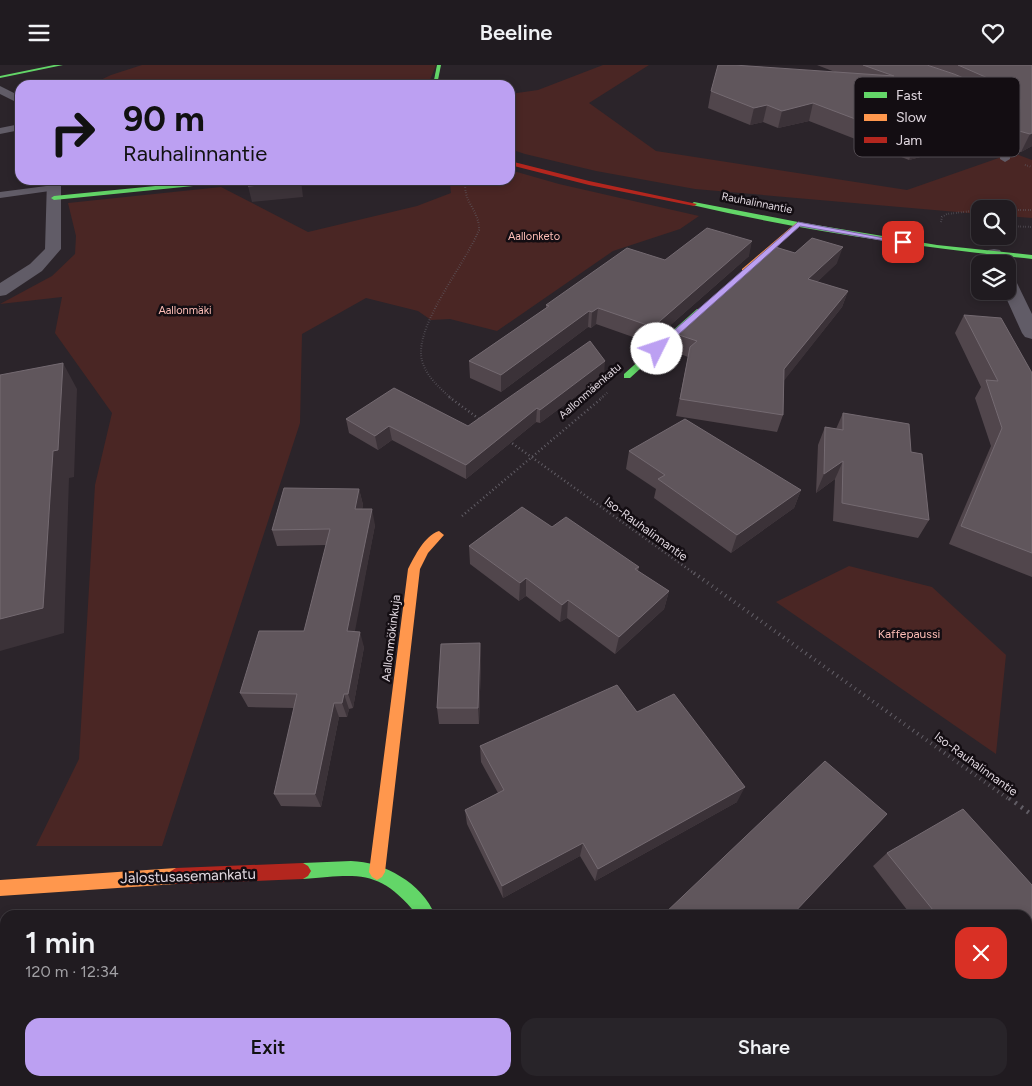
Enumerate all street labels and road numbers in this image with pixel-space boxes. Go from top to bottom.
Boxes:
street label: Rauhalinnantie [720,190,794,216]
street label: Aallonmäenkatu [556,360,624,422]
street label: Iso-Rauhalinnantie [602,494,691,564]
street label: Aallonmökinkuja [379,594,403,682]
street label: Iso-Rauhalinnantie [932,729,1021,799]
street label: Jalostusasemankatu [120,865,256,887]

